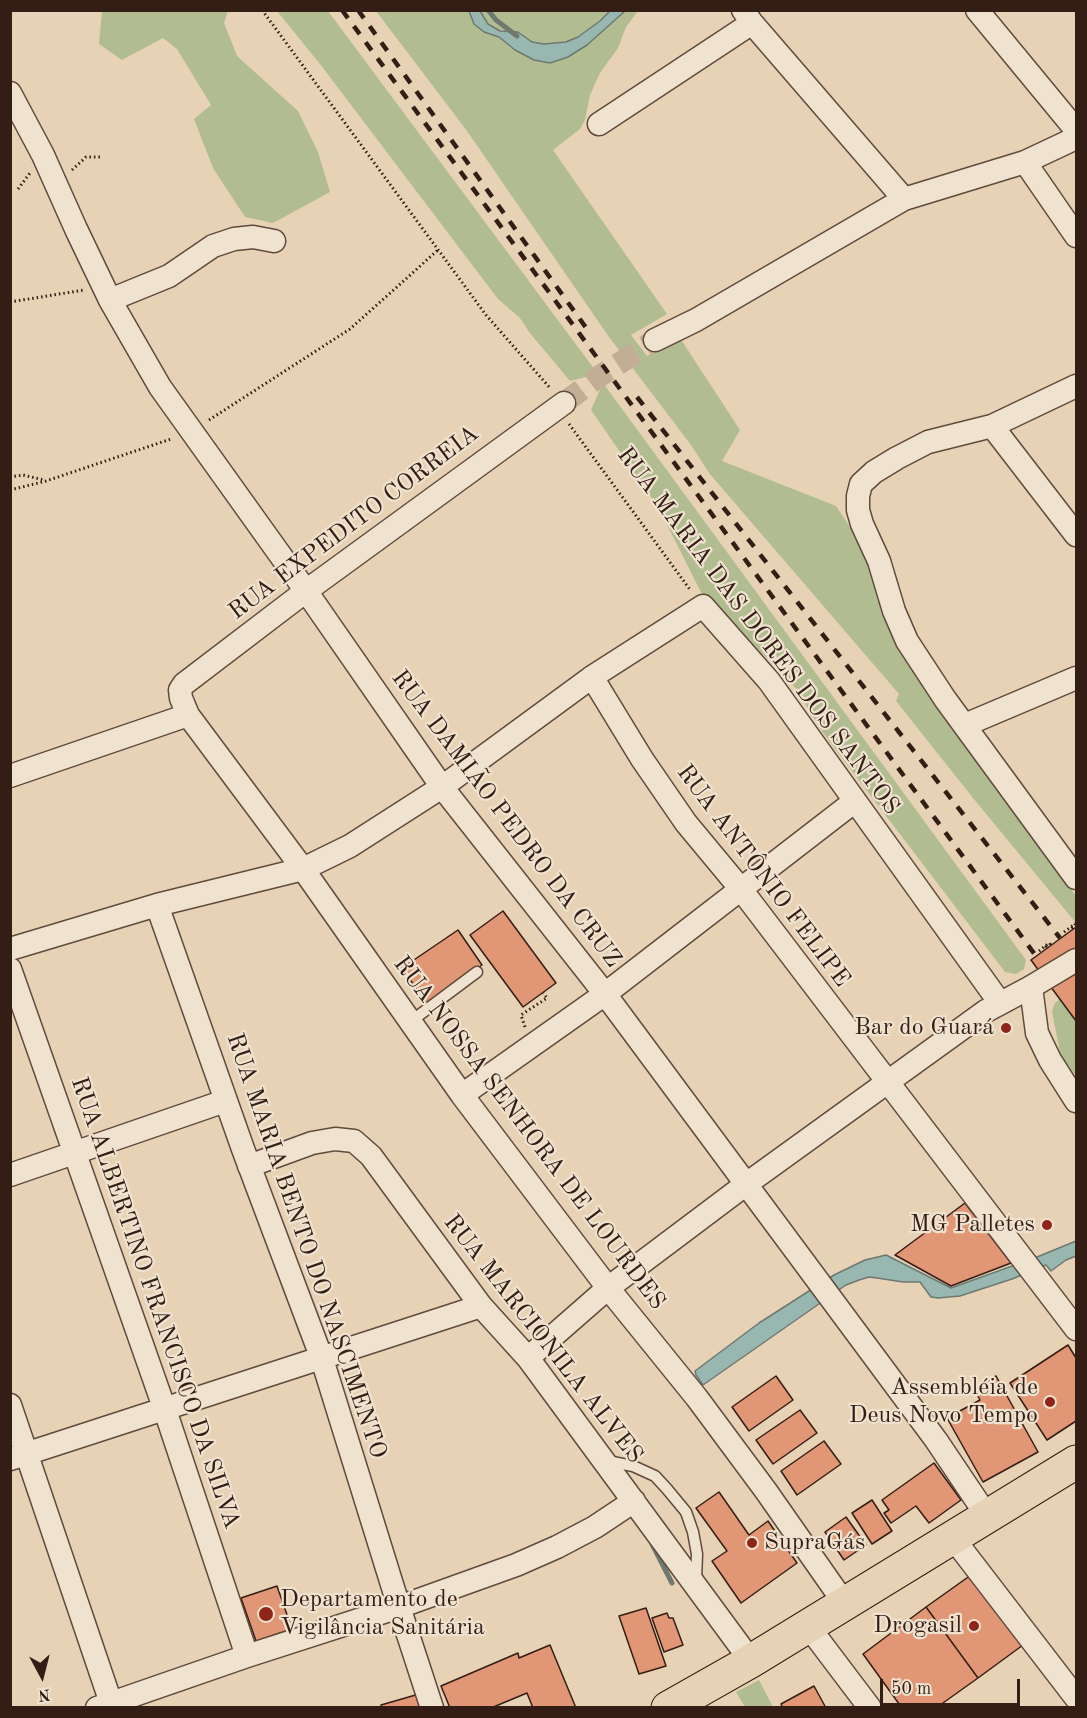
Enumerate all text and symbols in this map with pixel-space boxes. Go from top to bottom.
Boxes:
street label: RUA EXPEDITO CORREIA [223,420,485,626]
street label: RUA MARIA DAS DORES DOS SANTOS [610,441,906,821]
street label: RUA DAMIÃO PEDRO DA CRUZ [385,665,627,973]
street label: RUA ANTÔNIO FELIPE [670,759,856,993]
street label: RUA NOSSA SENHORA DE LOURDES [386,950,672,1316]
place label: Bar do Guará [854,1014,994,1042]
marker: Bar do Guará [999,1021,1013,1035]
street label: RUA MARIA BENTO DO NASCIMENTO [219,1030,393,1462]
street label: RUA ALBERTINO FRANCISCO DA SILVA [64,1073,246,1533]
street label: RUA MARCIONILA ALVES [437,1209,649,1469]
place label: MG Palletes [910,1211,1035,1239]
marker: MG Palletes [1040,1218,1054,1232]
place label: Assembléia de Deus Novo Tempo [849,1374,1038,1430]
marker: Assembléia de Deus Novo Tempo [1043,1395,1057,1409]
place label: SupraGás [764,1529,865,1557]
marker: SupraGás [745,1536,759,1550]
place label: Departamento de Vigilância Sanitária [280,1586,485,1642]
marker: Departamento de Vigilância Sanitária [257,1605,275,1623]
place label: Drogasil [873,1612,962,1640]
marker: Drogasil [967,1619,981,1633]
north arrow [12,1646,72,1706]
scale bar [883,1667,1022,1705]
text: 50 m [891,1680,931,1698]
text: N [37,1685,51,1703]

